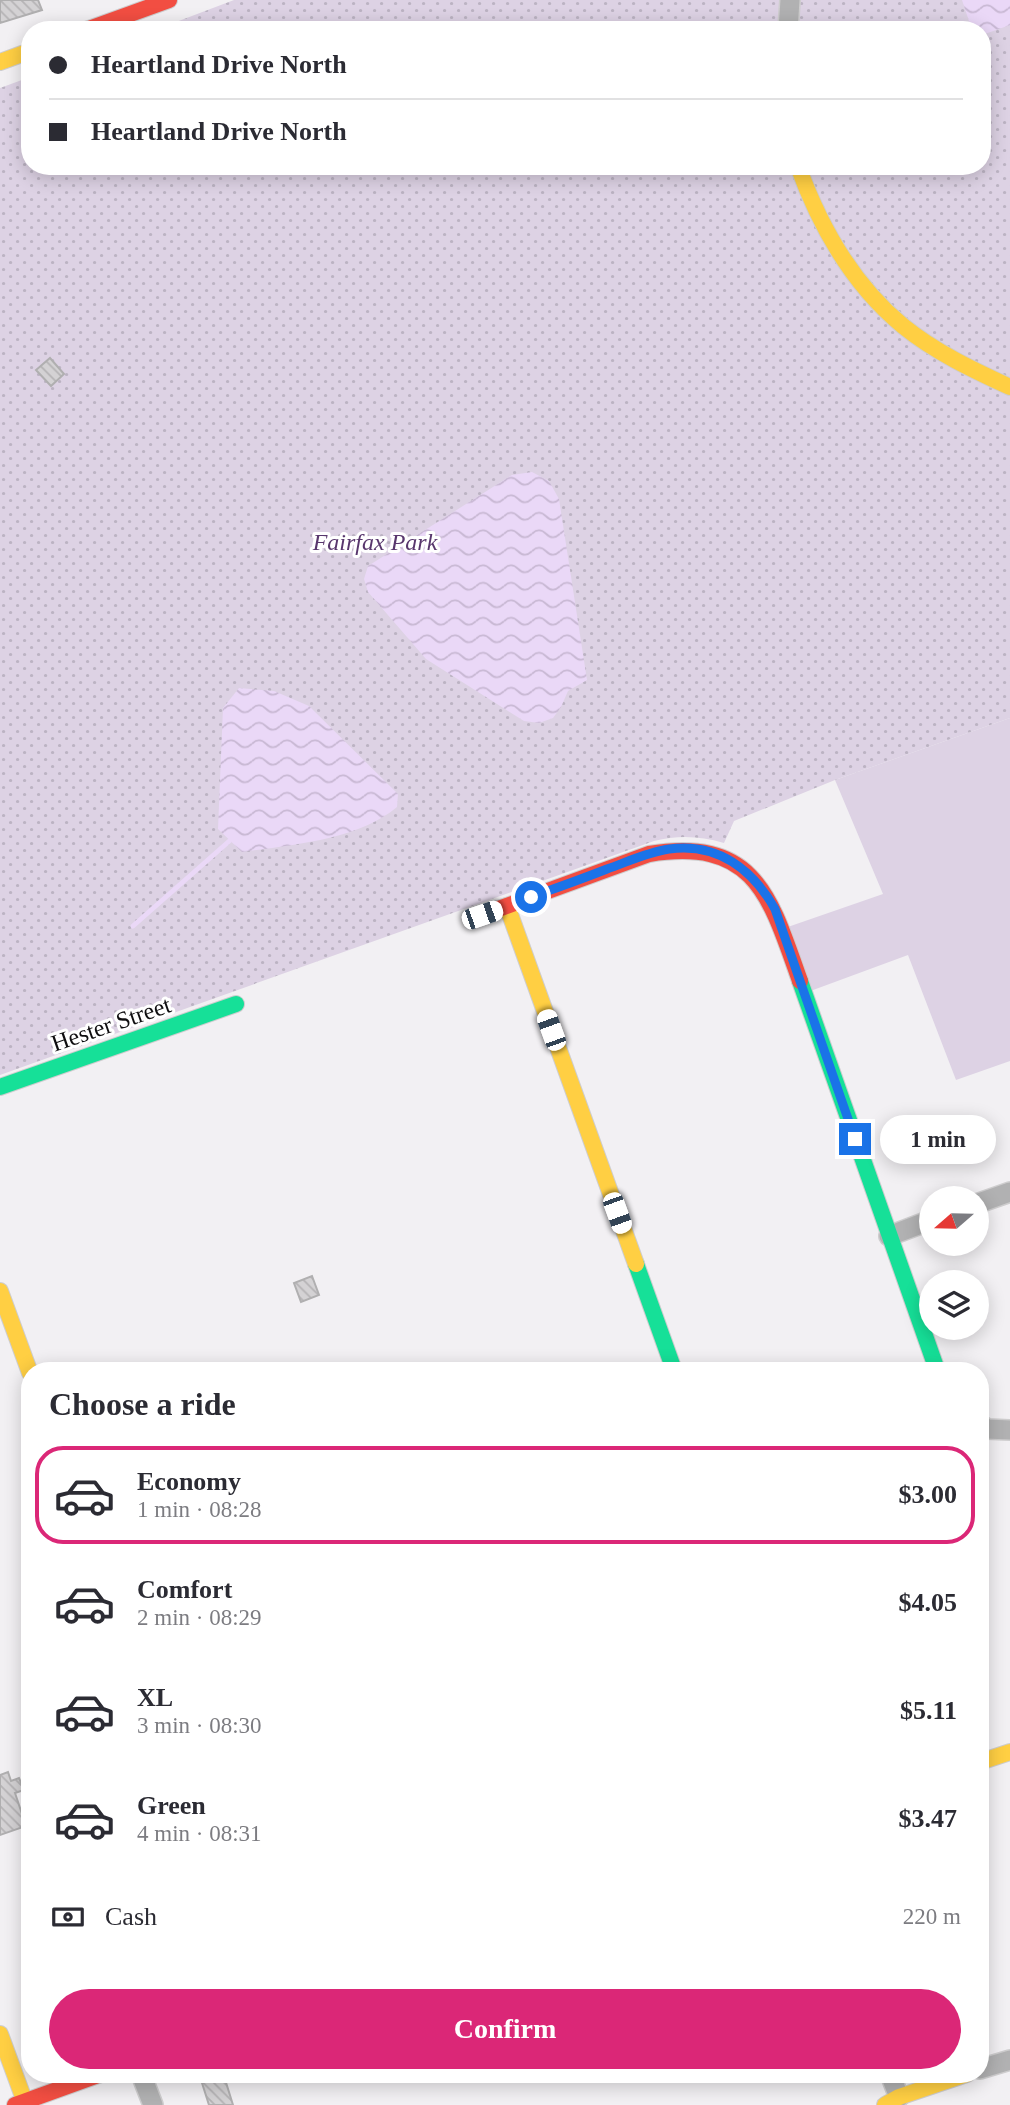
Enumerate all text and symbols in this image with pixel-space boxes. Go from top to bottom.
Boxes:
text: Heartland Drive North [91,50,347,79]
text: Heartland Drive North [91,117,347,146]
park label: Fairfax Park [312,529,438,555]
route start [515,881,547,913]
car [459,898,506,932]
street label: Hester Street [48,991,174,1057]
car [534,1007,569,1053]
callout: 1 min [880,1114,995,1164]
route end [839,1123,871,1155]
text: 1 min [910,1127,966,1152]
north arrow [919,1186,989,1256]
map controls [919,1186,989,1340]
car [600,1190,635,1236]
button: layers [919,1270,989,1340]
text: Choose a ride [49,1386,236,1422]
icon: car [53,1464,116,1527]
text: Economy [137,1467,241,1496]
text: $3.00 [899,1480,957,1509]
text: 1 min · 08:28 [137,1497,262,1522]
icon: car [53,1572,116,1635]
text: Comfort [137,1575,232,1604]
text: $4.05 [899,1588,957,1617]
text: 2 min · 08:29 [137,1605,262,1630]
icon: car [53,1680,116,1743]
text: XL [137,1683,173,1712]
text: $5.11 [900,1696,957,1725]
text: 3 min · 08:30 [137,1713,262,1738]
icon: car [53,1788,116,1851]
text: Green [137,1791,206,1820]
text: $3.47 [899,1804,957,1833]
text: 4 min · 08:31 [137,1821,262,1846]
icon: cash [49,1898,87,1936]
text: Cash [105,1902,157,1931]
text: 220 m [903,1904,961,1929]
button: Confirm [49,1989,961,2069]

